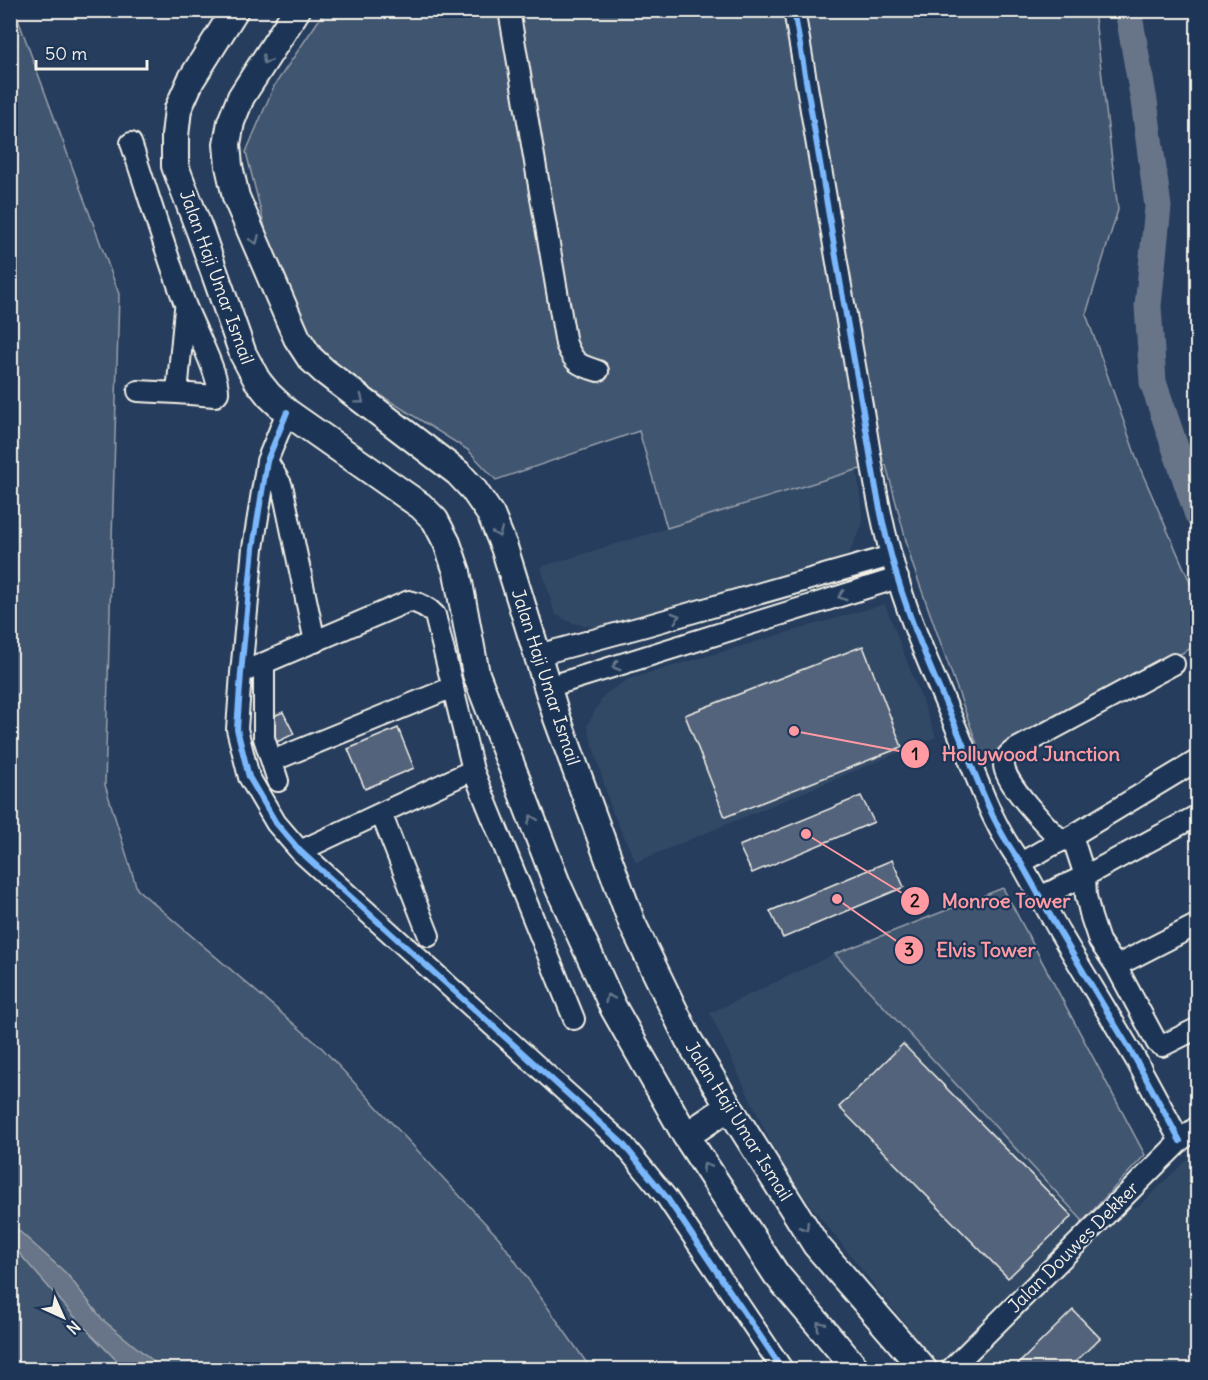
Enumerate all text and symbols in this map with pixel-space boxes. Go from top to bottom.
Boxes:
scale bar [36,33,147,71]
text: 50 m [45,42,87,65]
one-way arrow [261,54,273,64]
street label: Jalan Haji Umar Ismail [175,187,259,367]
one-way arrow [248,234,260,245]
one-way arrow [353,392,364,403]
one-way arrow [491,526,503,537]
street label: Jalan Haji Umar Ismail [507,586,585,768]
one-way arrow [837,589,848,601]
one-way arrow [670,612,680,624]
one-way arrow [611,659,622,671]
callout: Hollywood Junction [900,735,1132,773]
text: Hollywood Junction [942,741,1121,766]
text: 1 [911,742,919,765]
one-way arrow [527,814,539,825]
callout: Monroe Tower [900,882,1083,920]
text: Monroe Tower [942,888,1071,913]
text: 2 [910,889,920,912]
callout: Elvis Tower [894,931,1047,969]
text: Elvis Tower [936,937,1037,962]
text: 3 [904,938,914,961]
one-way arrow [604,993,616,1004]
street label: Jalan Haji Umar Ismail [681,1037,797,1205]
one-way arrow [702,1163,713,1174]
street label: Jalan Douwes Dekker [1003,1176,1144,1317]
one-way arrow [798,1220,809,1231]
north arrow [33,1287,93,1347]
text: N [63,1317,85,1339]
one-way arrow [816,1321,827,1332]

